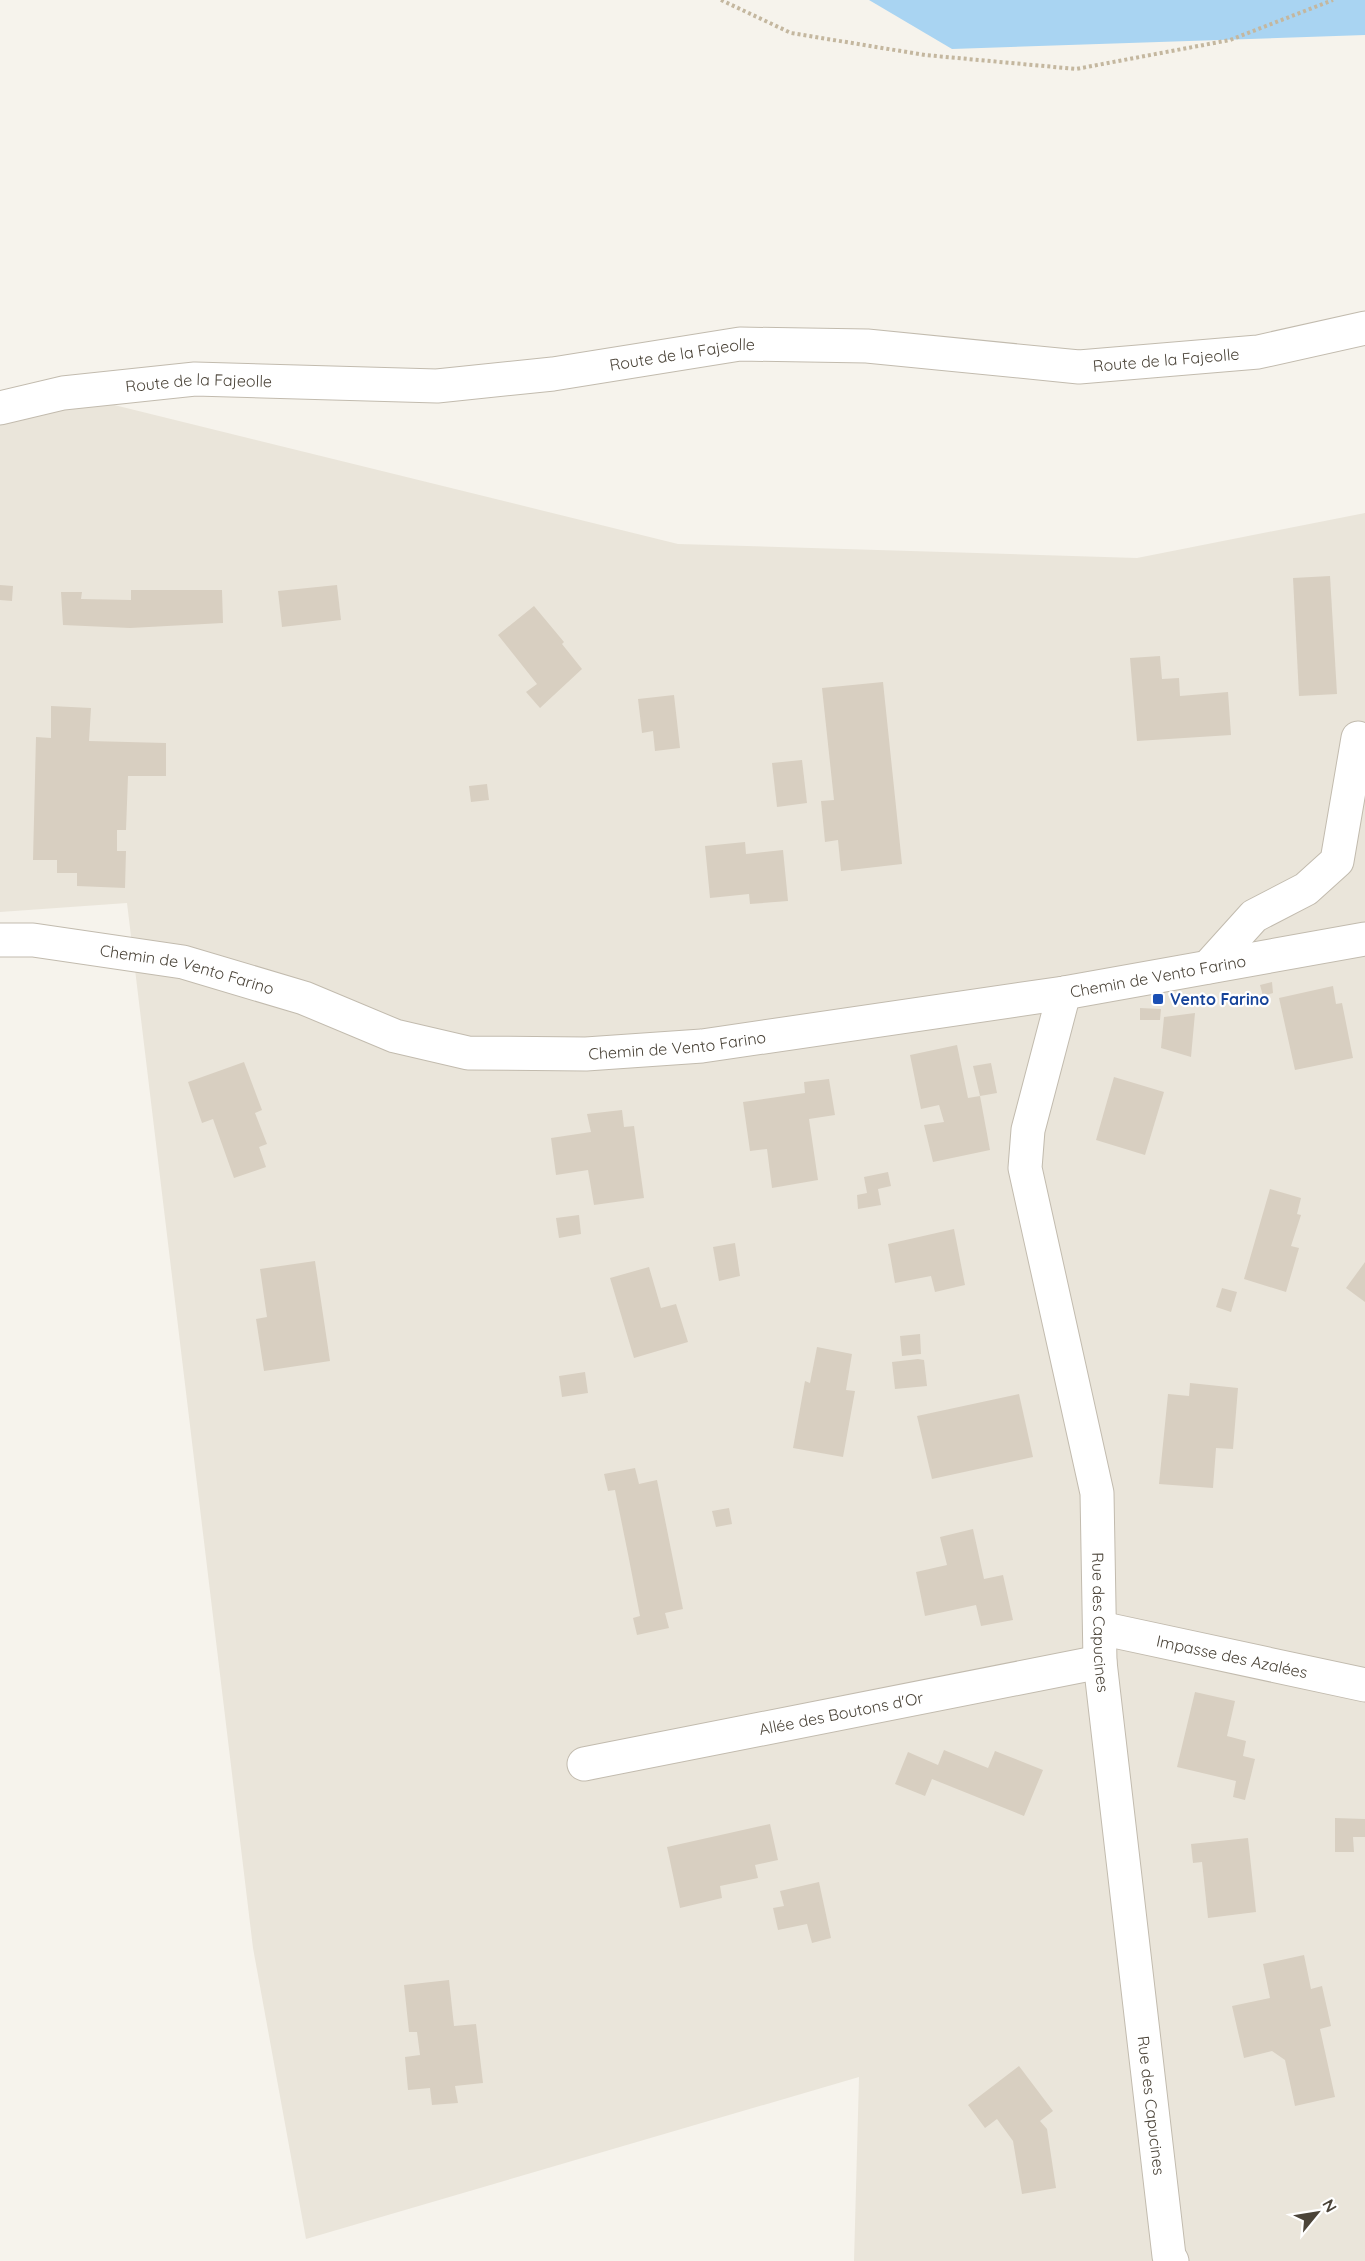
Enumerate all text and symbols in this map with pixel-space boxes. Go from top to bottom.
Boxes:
street label: Route de la Fajeolle [608,334,755,375]
street label: Route de la Fajeolle [1092,344,1240,376]
street label: Route de la Fajeolle [124,369,272,396]
street label: Chemin de Vento Farino [99,940,276,999]
street label: Chemin de Vento Farino [1070,951,1248,1001]
place label: Vento Farino [1170,989,1269,1009]
marker: Vento Farino [1151,992,1165,1006]
street label: Chemin de Vento Farino [588,1027,767,1064]
street label: Rue des Capucines [1088,1552,1113,1693]
street label: Impasse des Azalées [1155,1630,1309,1682]
street label: Allée des Boutons d'Or [757,1687,925,1739]
street label: Rue des Capucines [1133,2035,1170,2176]
north arrow [1287,2183,1347,2243]
text: N [1318,2195,1342,2216]

